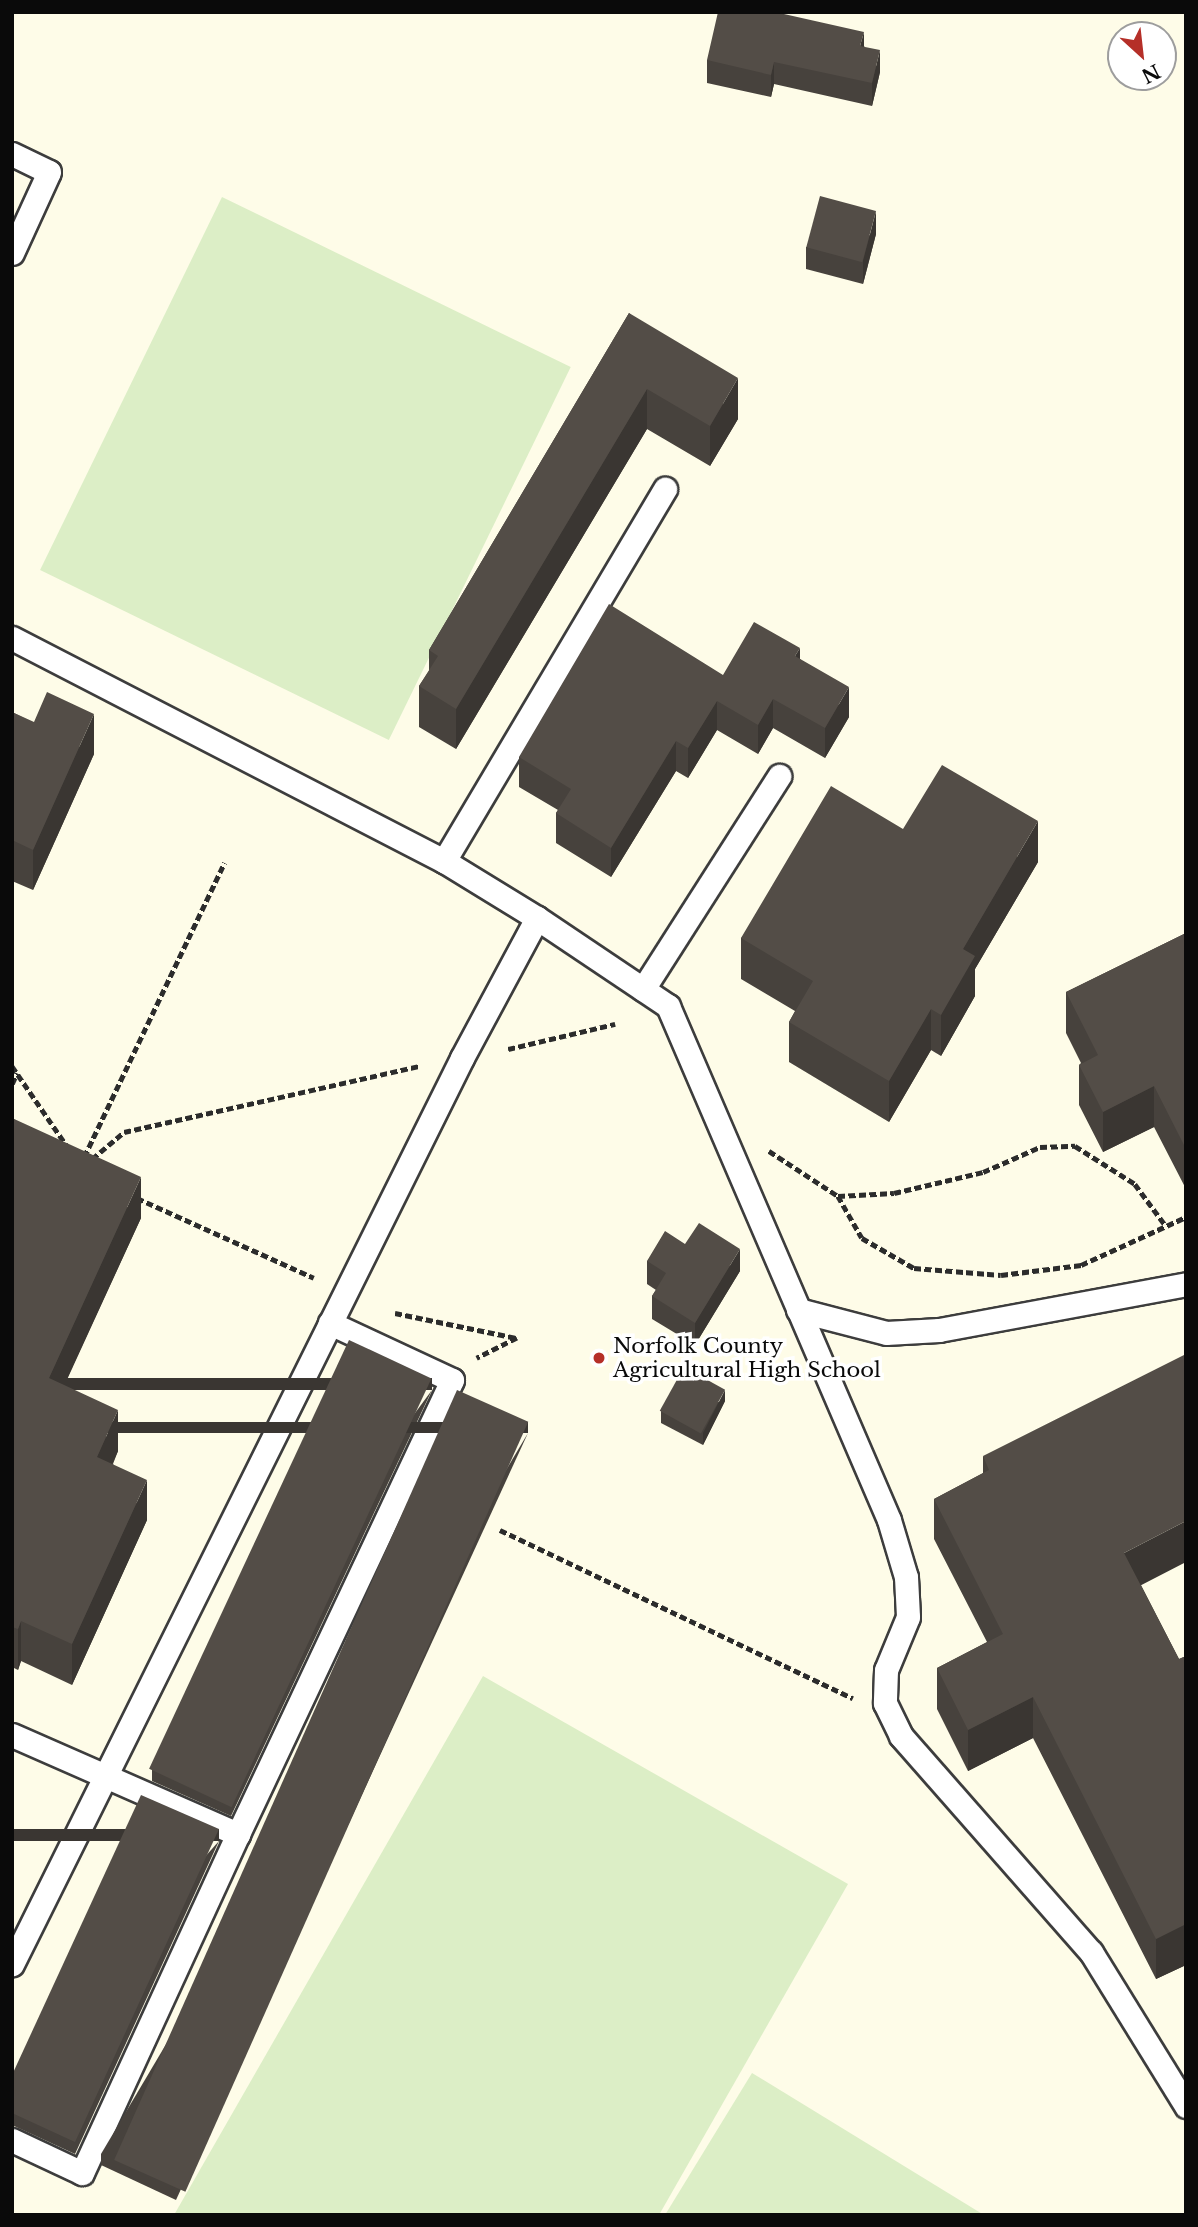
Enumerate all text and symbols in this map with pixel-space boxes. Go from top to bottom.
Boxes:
north arrow [1107,21,1177,91]
text: N [1138,59,1164,88]
place label: Norfolk County Agricultural High School [613,1333,881,1383]
marker: Norfolk County Agricultural High School [591,1350,607,1366]

